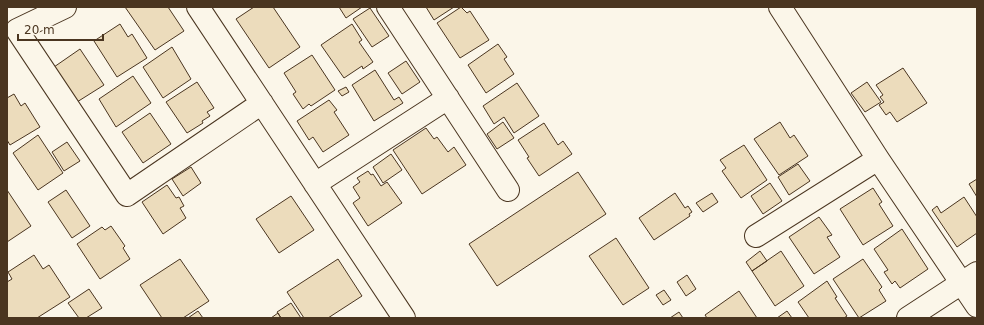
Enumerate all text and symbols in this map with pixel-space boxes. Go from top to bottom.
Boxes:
scale bar [18,16,103,42]
text: 20 m [24,23,55,37]

